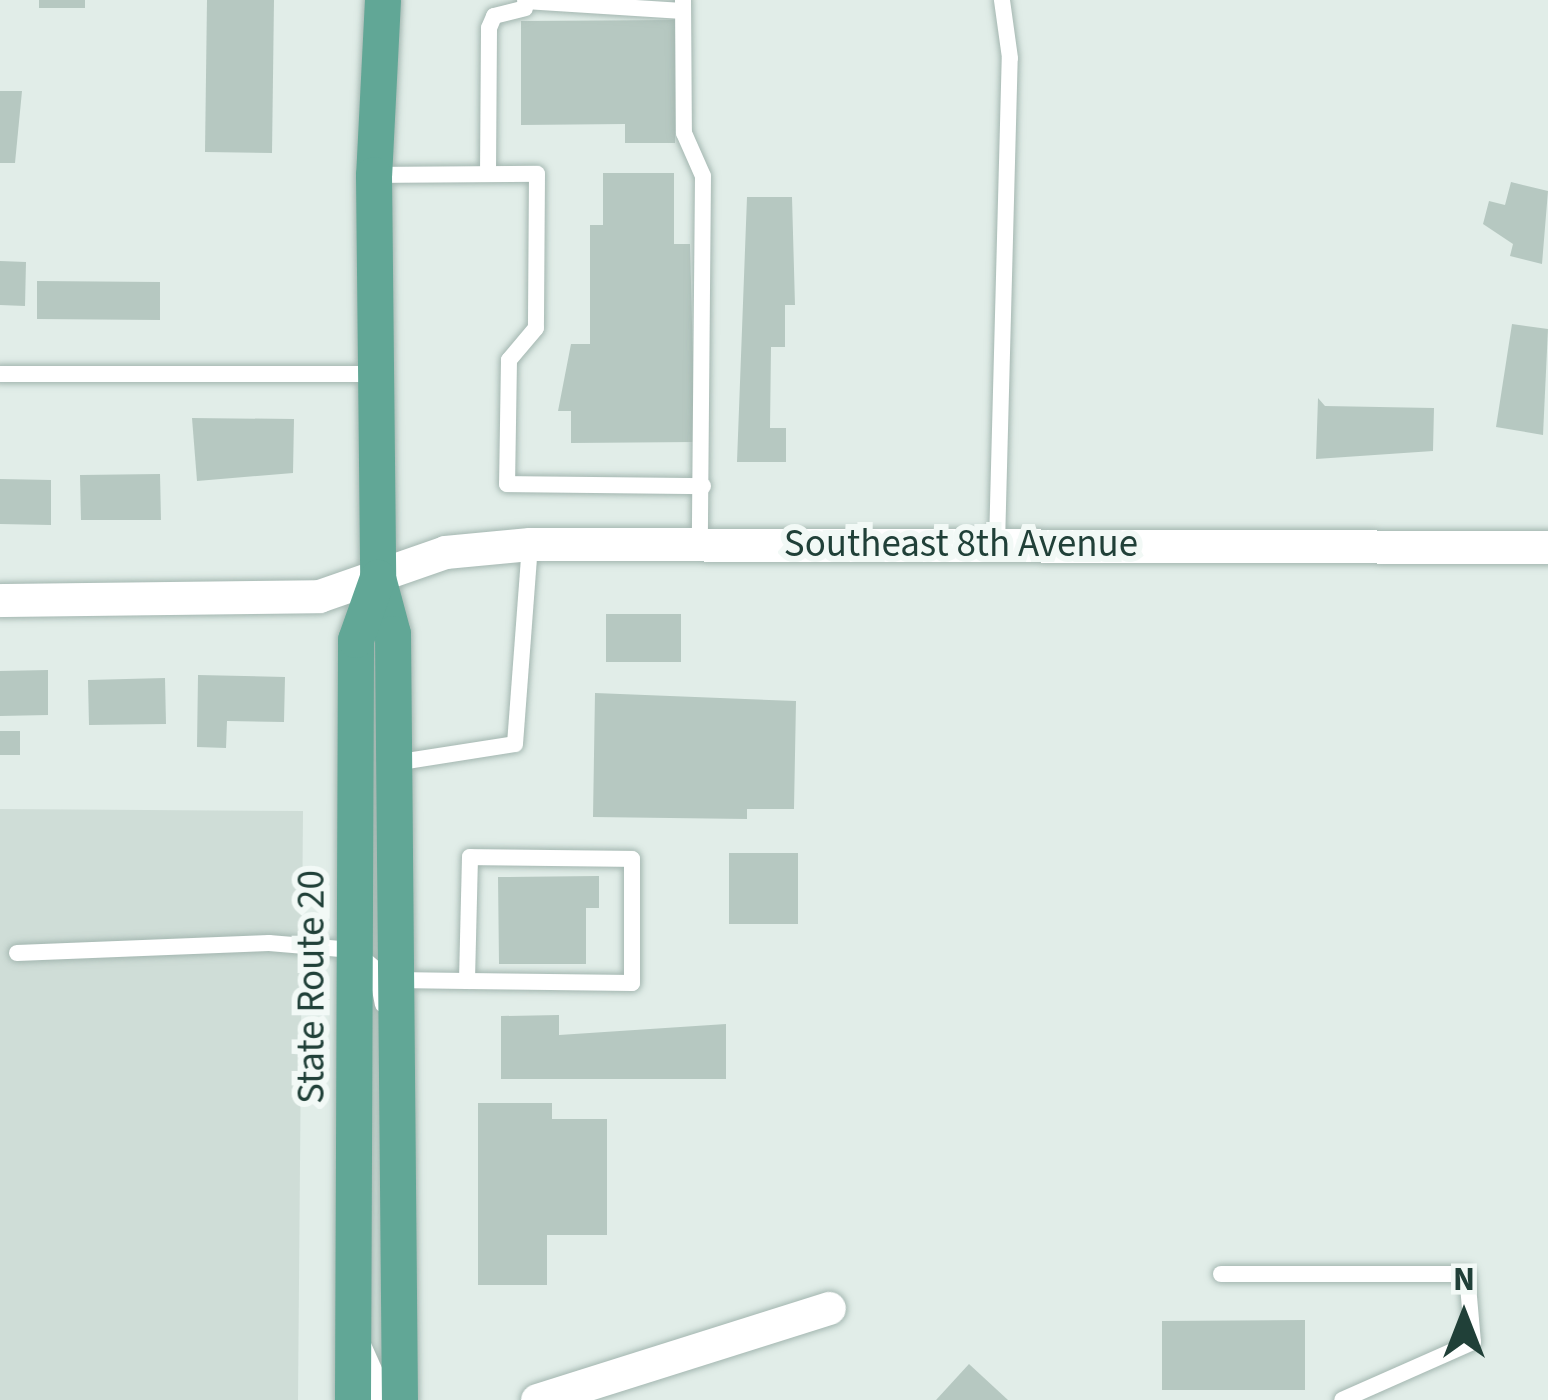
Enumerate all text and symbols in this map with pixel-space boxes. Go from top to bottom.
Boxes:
street label: Southeast 8th Avenue [784,521,1138,567]
street label: State Route 20 [289,870,335,1104]
north arrow [1404,1256,1524,1376]
text: N [1453,1256,1475,1303]

